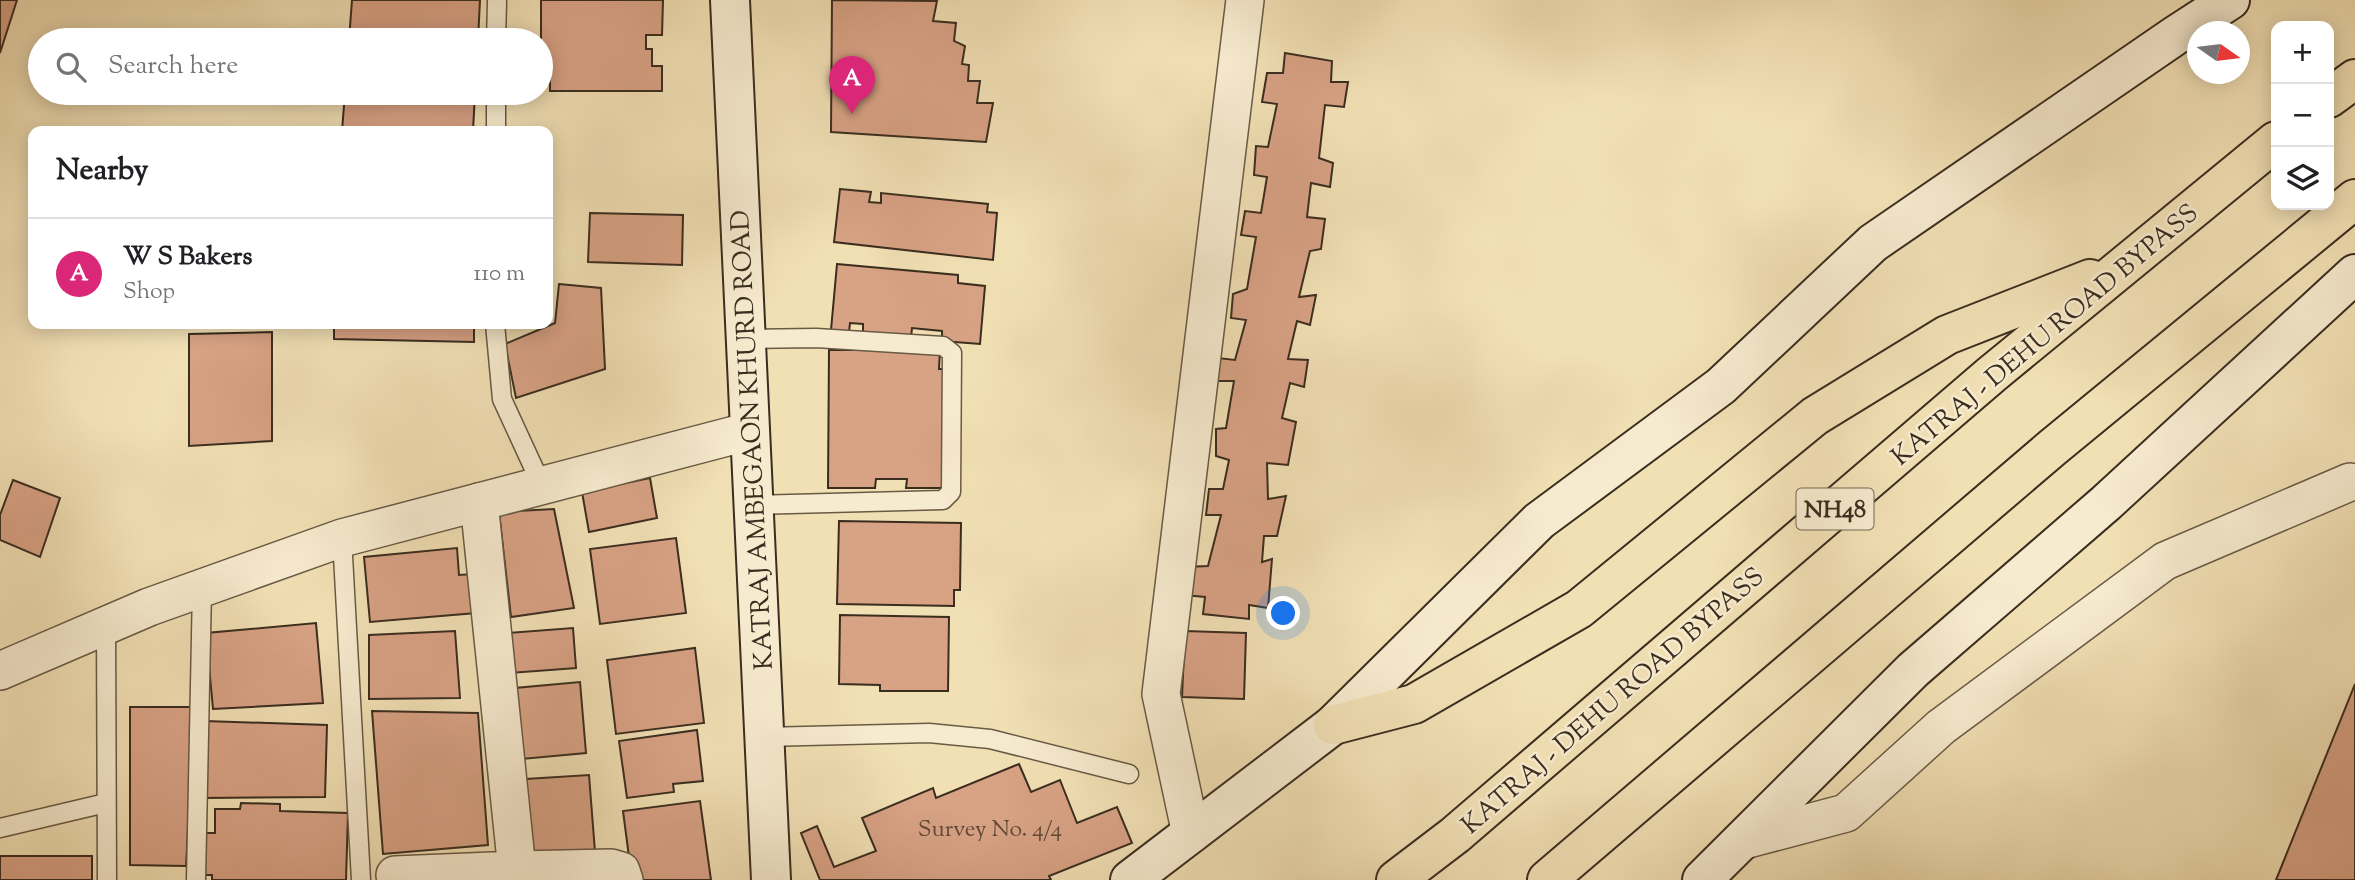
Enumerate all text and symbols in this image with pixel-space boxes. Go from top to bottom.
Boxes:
north arrow [2187,21,2250,84]
map controls [2271,21,2334,210]
button: + [2271,21,2334,84]
search box [28,28,553,105]
icon: search [52,48,90,86]
text: Search here [108,48,238,85]
pin: A [829,56,875,114]
button: − [2271,84,2334,147]
button: layers [2271,147,2334,210]
text: Nearby [56,150,148,193]
street label: KATRAJ - DEHU ROAD BYPASS [1884,196,2207,476]
street label: KATRAJ AMBEGAON KHURD ROAD [723,209,784,671]
text: W S Bakers [123,239,253,276]
text: A [70,258,88,291]
text: 110 m [474,258,525,291]
text: Shop [123,276,175,309]
road number: NH48 [1797,488,1874,530]
street label: KATRAJ - DEHU ROAD BYPASS [1454,560,1773,844]
your location [1266,596,1300,630]
house number: Survey No. 4/4 [918,814,1062,847]

